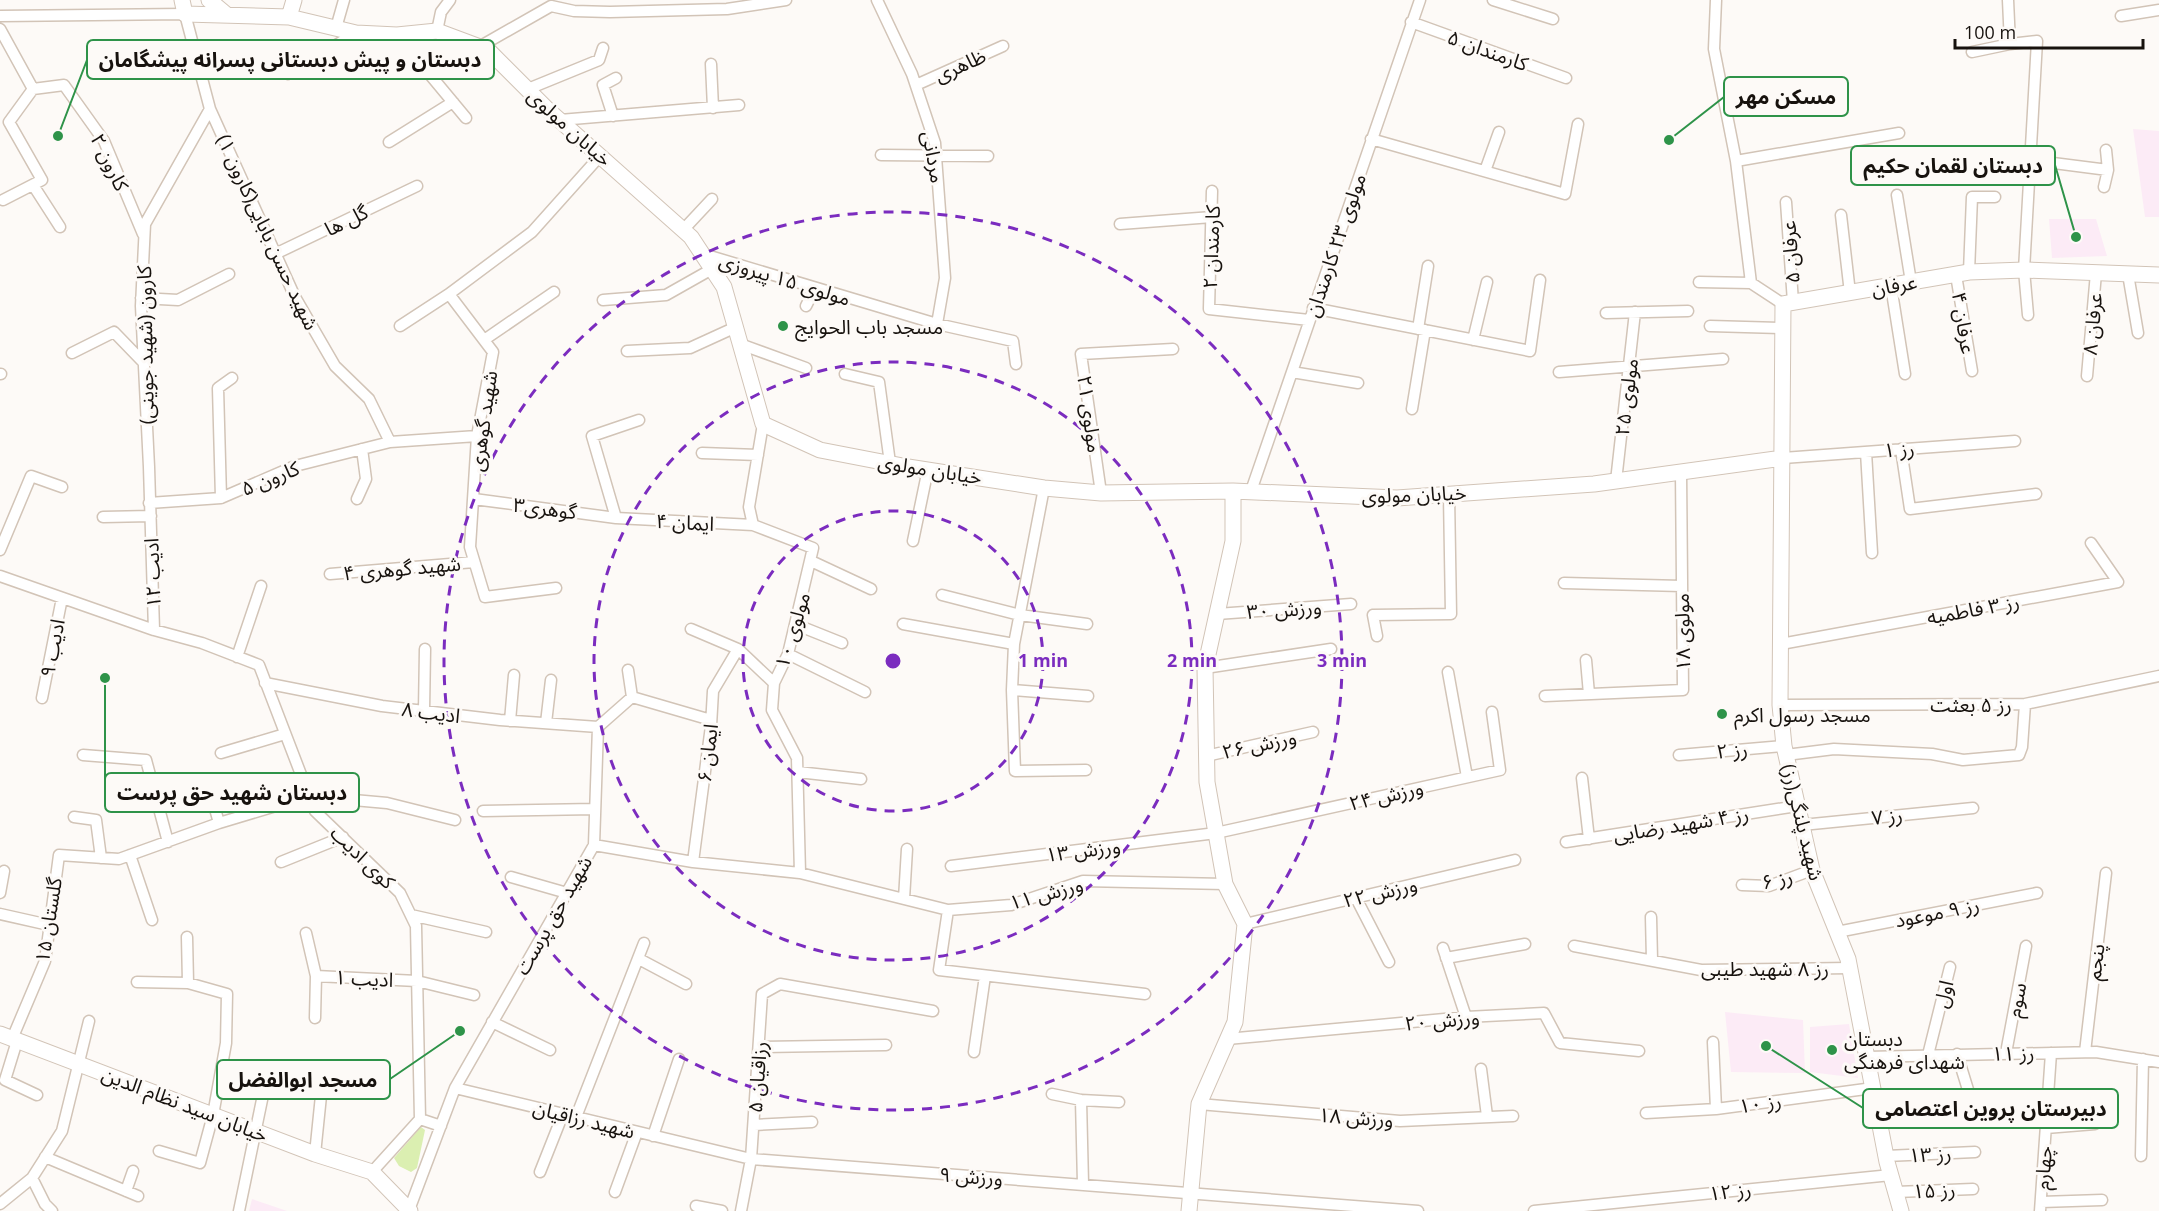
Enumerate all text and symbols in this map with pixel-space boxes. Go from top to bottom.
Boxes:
scale bar [1955,12,2142,50]
text: 100 m [1964,20,2016,44]
street label: کارمندان ۵ [1444,23,1533,77]
callout: دبستان و پیش دبستانی پسرانه پیشگامان [87,40,494,79]
street label: ظاهری [930,42,990,88]
text: دبستان و پیش دبستانی پسرانه پیشگامان [99,45,481,74]
callout: مسکن مهر [1724,77,1848,116]
street label: خیابان مولوی [522,82,618,172]
text: مسکن مهر [1735,82,1836,110]
street label: کارون ۲ [85,129,136,196]
street label: مردانی [916,129,952,185]
street label: شهید حسن بابایی(کارون ۱) [211,130,325,334]
callout: دبستان لقمان حکیم [1851,146,2055,185]
text: دبستان لقمان حکیم [1863,151,2043,181]
street label: مولوی ۲۳ کارمندان [1298,170,1372,320]
street label: گل ها [320,198,373,242]
street label: کارمندان ۲ [1196,204,1226,289]
street label: عرفان ۵ [1774,220,1806,284]
street label: مولوی ۱۵ پیروزی [716,246,854,312]
street label: کارون (شهید جوینی) [130,265,160,425]
street label: عرفان [1869,268,1919,302]
street label: عرفان ۴ [1946,290,1982,356]
street label: عرفان ۸ [2076,292,2108,356]
place label: مسجد باب الحوایج [795,313,943,342]
marker: مسجد باب الحوایج [776,319,790,333]
street label: مولوی ۲۵ [1608,357,1644,437]
street label: شهید گوهری [463,369,503,473]
street label: مولوی ۲۱ [1071,374,1109,454]
street label: رز ۱ [1882,434,1916,464]
street label: خیابان مولوی [876,447,984,491]
street label: کارون ۵ [237,454,304,502]
street label: خیابان مولوی [1361,479,1467,509]
street label: گوهری۳ [512,491,579,525]
street label: ایمان ۴ [655,507,715,537]
street label: ادیب ۱۲ [137,537,167,609]
street label: شهید گوهری ۴ [342,549,462,587]
street label: رز ۳ فاطمیه [1925,588,2021,630]
street label: مولوی ۱۰ [768,589,816,671]
street label: ورزش ۳۰ [1246,593,1322,625]
street label: مولوی ۱۸ [1668,593,1696,671]
street label: ادیب ۹ [33,617,71,679]
text: 1 min [1018,648,1068,672]
text: 2 min [1167,648,1217,672]
text: 3 min [1317,648,1367,672]
centre of rings [883,651,903,671]
street label: رز ۵ بعثت [1930,691,2012,718]
street label: ادیب ۸ [400,695,462,729]
place label: مسجد رسول اکرم [1734,701,1871,730]
marker: مسجد رسول اکرم [1715,707,1729,721]
street label: ایمان ۶ [690,722,724,784]
street label: ورزش ۲۶ [1219,723,1299,765]
street label: رز ۲ [1715,735,1749,765]
street label: شهید پلنگی(رز) [1775,761,1831,883]
callout: دبستان شهید حق پرست [105,773,359,812]
street label: ورزش ۲۴ [1346,773,1426,817]
text: دبستان شهید حق پرست [117,778,347,807]
street label: رز ۴ شهید رضایی [1611,800,1751,848]
street label: رز ۷ [1870,801,1904,831]
street label: کوی ادیب [325,819,402,895]
street label: ورزش ۱۳ [1044,832,1122,868]
street label: شهید حق پرست [508,851,598,979]
street label: رز ۶ [1759,862,1795,896]
street label: ورزش ۱۱ [1006,870,1086,916]
street label: ورزش ۲۲ [1340,870,1420,914]
street label: گلستان ۱۵ [28,875,68,965]
street label: رز ۹ موعود [1892,891,1982,933]
street label: پنجم [2079,942,2113,982]
street label: رز ۸ شهید طیبی [1701,955,1829,982]
street label: ادیب ۱ [334,963,394,993]
street label: اول [1927,977,1959,1011]
street label: سوم [2000,981,2034,1020]
street label: ورزش ۲۰ [1403,1003,1481,1037]
place label: دبستان شهدای فرهنگی [1844,1025,1965,1075]
street label: رز ۱۱ [1991,1039,2035,1067]
street label: رزاقیان ۵ [741,1040,773,1114]
marker: دبستان شهدای فرهنگی [1825,1043,1839,1057]
street label: خیابان سید نظام الدین [97,1060,272,1150]
callout: مسجد ابوالفضل [217,1060,390,1099]
text: مسجد ابوالفضل [229,1065,377,1093]
street label: رز ۱۰ [1737,1087,1783,1119]
callout: دبیرستان پروین اعتصامی [1863,1089,2118,1128]
street label: شهید رزاقیان [530,1093,638,1145]
text: دبیرستان پروین اعتصامی [1875,1094,2107,1123]
street label: ورزش ۱۸ [1318,1101,1394,1133]
street label: رز ۱۳ [1908,1139,1952,1169]
street label: چهارم [2028,1145,2060,1191]
street label: ورزش ۹ [938,1160,1004,1192]
street label: رز ۱۲ [1707,1175,1753,1207]
street label: رز ۱۵ [1912,1175,1956,1205]

